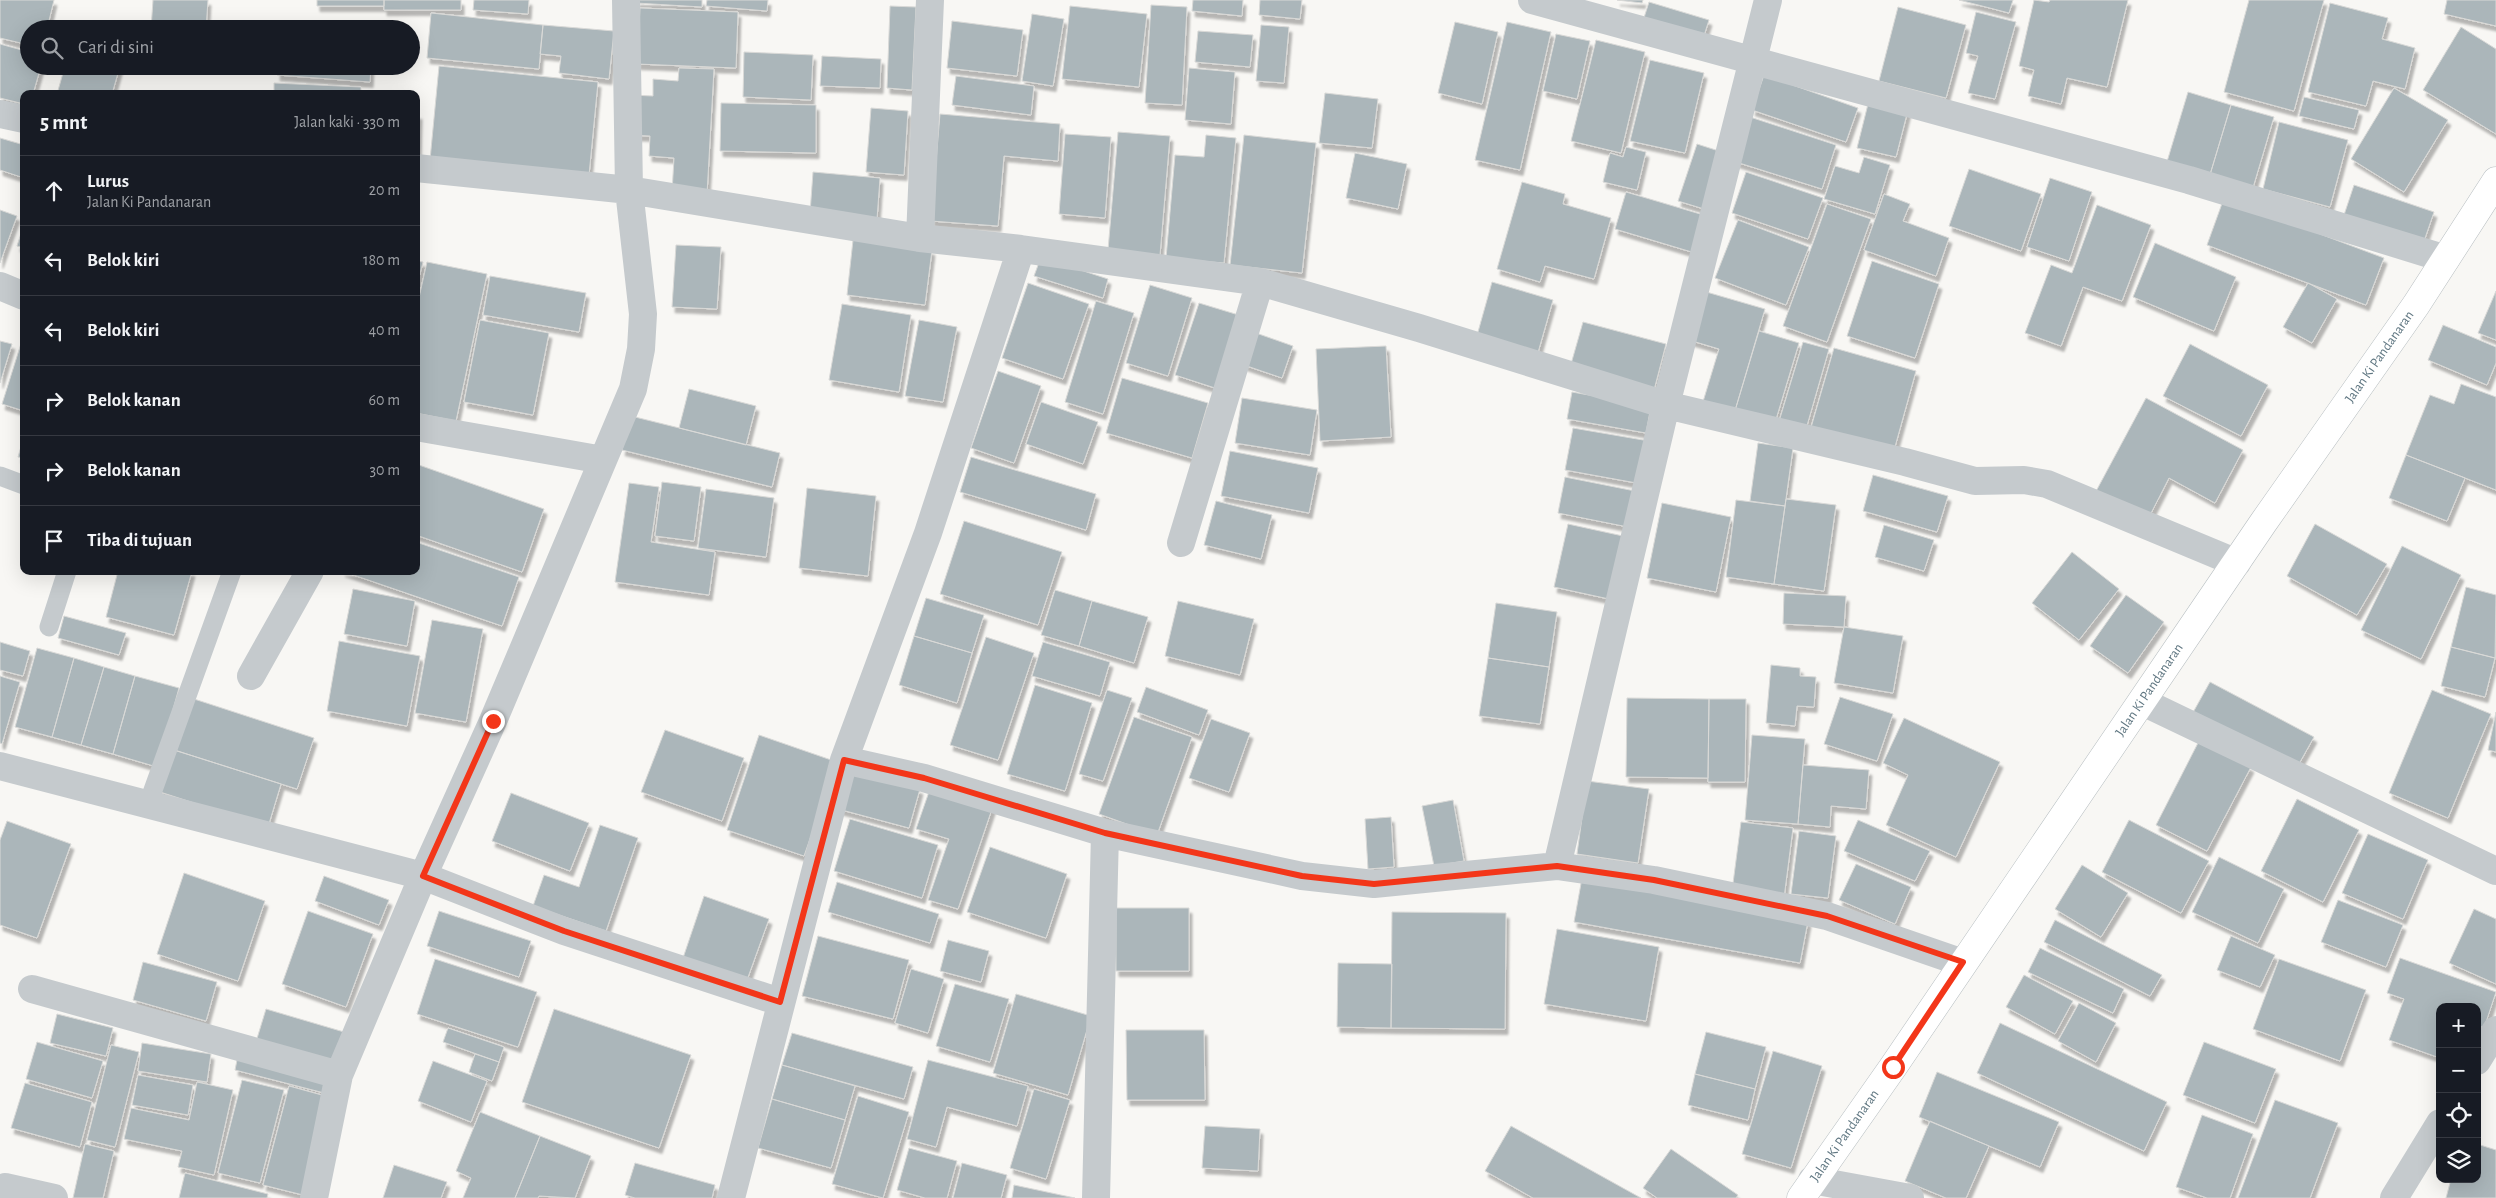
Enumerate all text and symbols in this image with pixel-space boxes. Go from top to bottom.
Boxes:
search box [20,20,420,75]
icon: search [38,34,66,62]
text: Cari di sini [78,38,154,57]
text: 5 mnt [40,112,87,133]
text: Jalan kaki · 330 m [294,114,400,130]
text: Lurus [87,172,129,191]
icon: ahead [40,177,68,205]
text: 20 m [369,182,400,198]
text: Jalan Ki Pandanaran [87,194,211,210]
icon: left [40,247,68,275]
text: Belok kiri [87,251,159,270]
text: 180 m [363,252,400,268]
street label: Jalan Ki Pandanaran [2343,308,2417,405]
icon: left [40,317,68,345]
text: Belok kiri [87,321,159,340]
text: 40 m [368,322,400,338]
icon: right [40,387,68,415]
text: Belok kanan [87,391,181,410]
text: 60 m [369,392,400,408]
icon: right [40,457,68,485]
text: Belok kanan [87,461,181,480]
text: 30 m [370,462,400,478]
icon: arrive [40,527,68,555]
text: Tiba di tujuan [87,531,192,550]
street label: Jalan Ki Pandanaran [2113,641,2186,739]
route end [482,710,505,733]
map controls [2436,1003,2481,1183]
button: + [2436,1003,2481,1048]
button: − [2436,1048,2481,1093]
route start [1882,1056,1905,1079]
street label: Jalan Ki Pandanaran [1808,1087,1882,1184]
button: locate [2436,1093,2481,1138]
button: layers [2436,1138,2481,1183]

